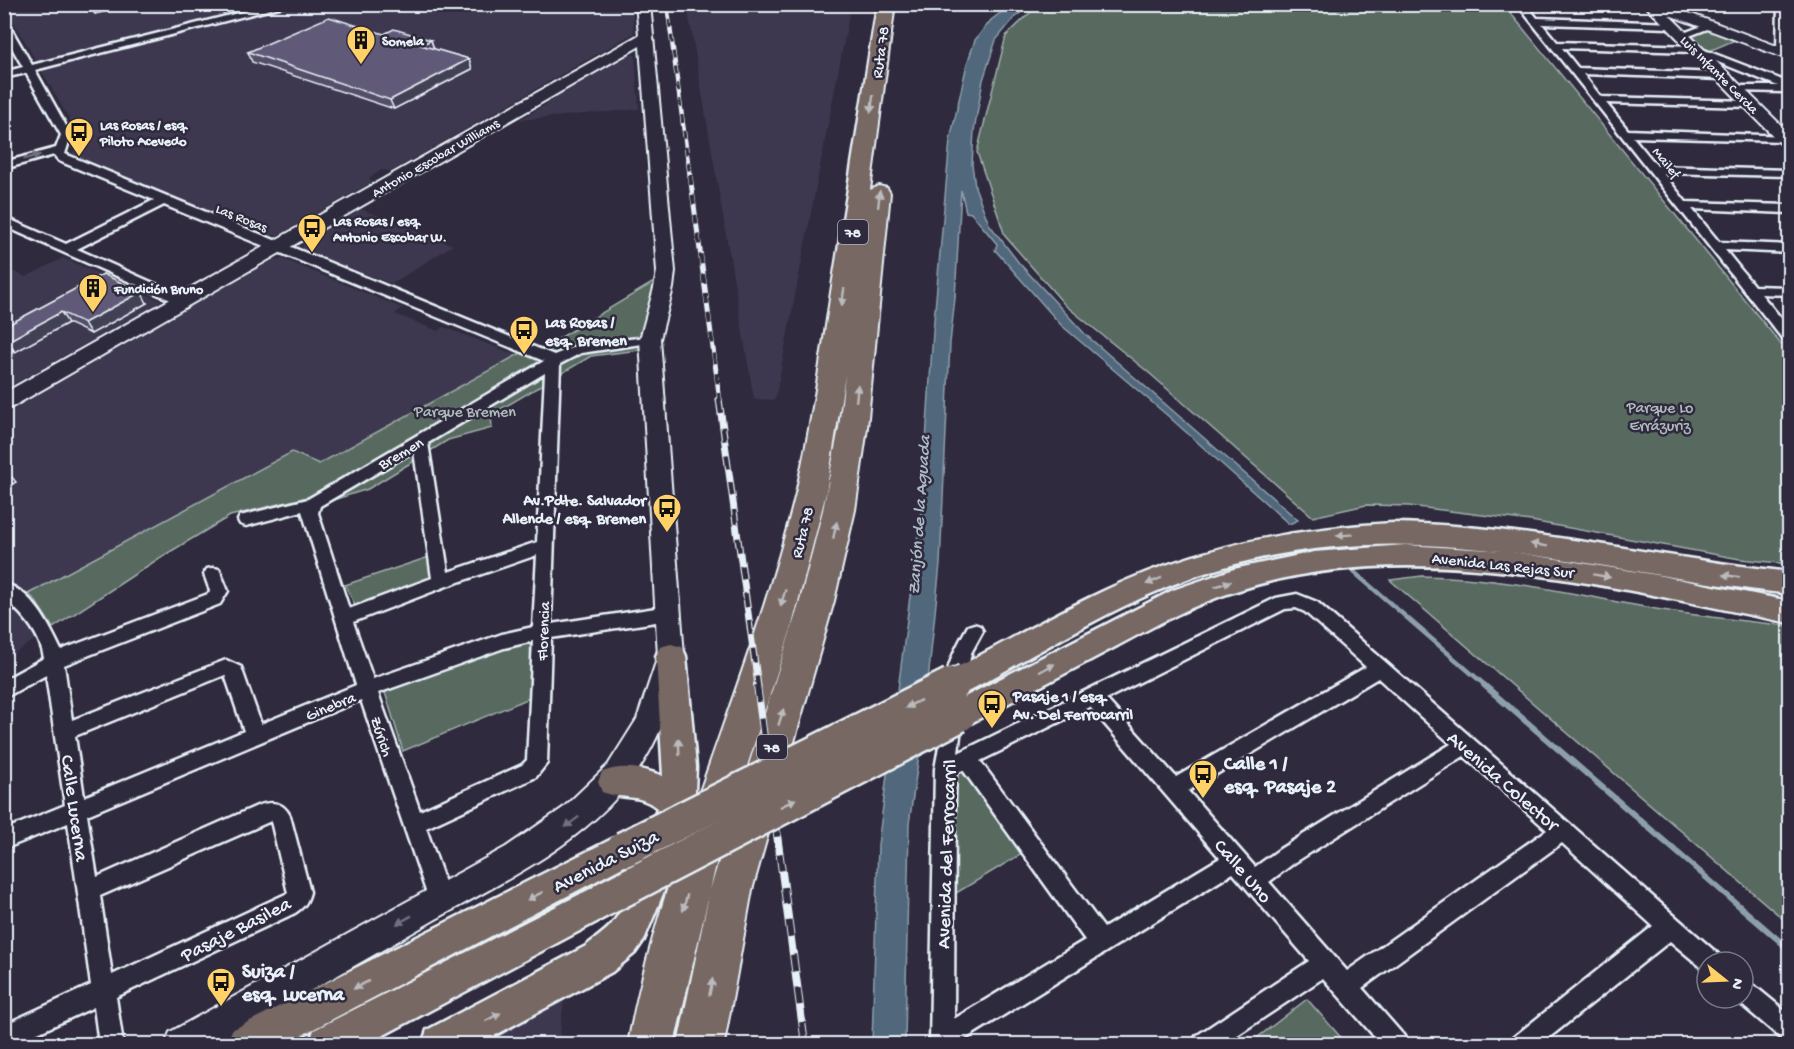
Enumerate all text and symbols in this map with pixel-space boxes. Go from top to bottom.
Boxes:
building icon: Somela [345,24,377,66]
street label: Ruta 78 [869,25,896,80]
street label: Luis Infante Cerda [1675,33,1762,119]
place label: Somela [382,34,425,51]
one-way arrow [867,95,876,114]
street label: Antonio Escobar Williams [369,115,504,203]
bus stop icon: Las Rosas / esq. Piloto Acevedo [63,116,95,158]
place label: Las Rosas / esq. Piloto Acevedo [99,118,189,151]
street label: Mailef [1647,145,1684,184]
one-way arrow [23,151,41,161]
one-way arrow [874,190,884,209]
street label: Las Rosas [213,201,270,238]
bus stop icon: Las Rosas / esq. Antonio Escobar W. [296,212,328,254]
place label: Las Rosas / esq. Antonio Escobar W. [332,214,447,247]
road number: 78 [838,220,868,244]
building icon: Fundición Bruno [77,272,109,314]
place label: Fundición Bruno [113,282,204,299]
one-way arrow [838,287,847,306]
bus stop icon: Las Rosas / esq. Bremen [508,314,540,356]
place label: Las Rosas / esq. Bremen [544,315,627,352]
one-way arrow [852,383,861,402]
park label: Parque Lo Errázuriz [1626,400,1693,437]
park label: Parque Bremen [413,404,516,423]
street label: Bremen [375,434,428,476]
water label: Zanjón de la Aguada [904,434,937,596]
bus stop icon: Av.Pdte. Salvador Allende / esq. Bremen [651,492,683,534]
place label: Av.Pdte. Salvador Allende / esq. Bremen [502,493,648,530]
street label: Ruta 78 [789,505,820,560]
one-way arrow [831,520,840,539]
one-way arrow [1335,530,1354,540]
one-way arrow [1529,540,1548,549]
street label: Avenida Las Rejas Sur [1431,551,1576,585]
one-way arrow [1722,571,1741,581]
one-way arrow [1593,572,1612,581]
one-way arrow [1145,576,1163,586]
one-way arrow [1214,578,1232,588]
one-way arrow [778,589,787,607]
street label: Florencia [535,600,556,662]
one-way arrow [1038,663,1056,673]
bus stop icon: Pasaje 1 / esq. Av. Del Ferrocarril [976,688,1008,730]
street label: Ginebra [303,689,360,727]
place label: Pasaje 1 / esq. Av. Del Ferrocarril [1012,689,1134,726]
one-way arrow [904,700,921,709]
one-way arrow [777,708,786,726]
street label: Zúrich [364,715,395,760]
street label: Avenida Colector [1441,728,1564,839]
road number: 78 [757,735,787,759]
one-way arrow [674,737,683,756]
street label: Calle Lucerna [54,754,92,864]
place label: Calle 1 / esq. Pasaje 2 [1223,754,1336,800]
bus stop icon: Calle 1 / esq. Pasaje 2 [1187,758,1219,800]
street label: Avenida del Ferrocarril [934,759,963,949]
one-way arrow [780,798,797,808]
one-way arrow [564,815,579,827]
street label: Avenida Suiza [550,826,664,900]
street label: Calle Uno [1207,836,1275,909]
one-way arrow [526,891,543,900]
street label: Pasaje Basilea [177,893,296,969]
one-way arrow [680,894,689,912]
one-way arrow [395,915,412,925]
north arrow [1695,950,1755,1010]
place label: Suiza / esq. Lucerna [241,962,345,1008]
bus stop icon: Suiza / esq. Lucerna [205,966,237,1008]
text: N [1725,976,1747,992]
one-way arrow [707,977,716,996]
one-way arrow [353,980,370,990]
one-way arrow [484,1012,501,1022]

